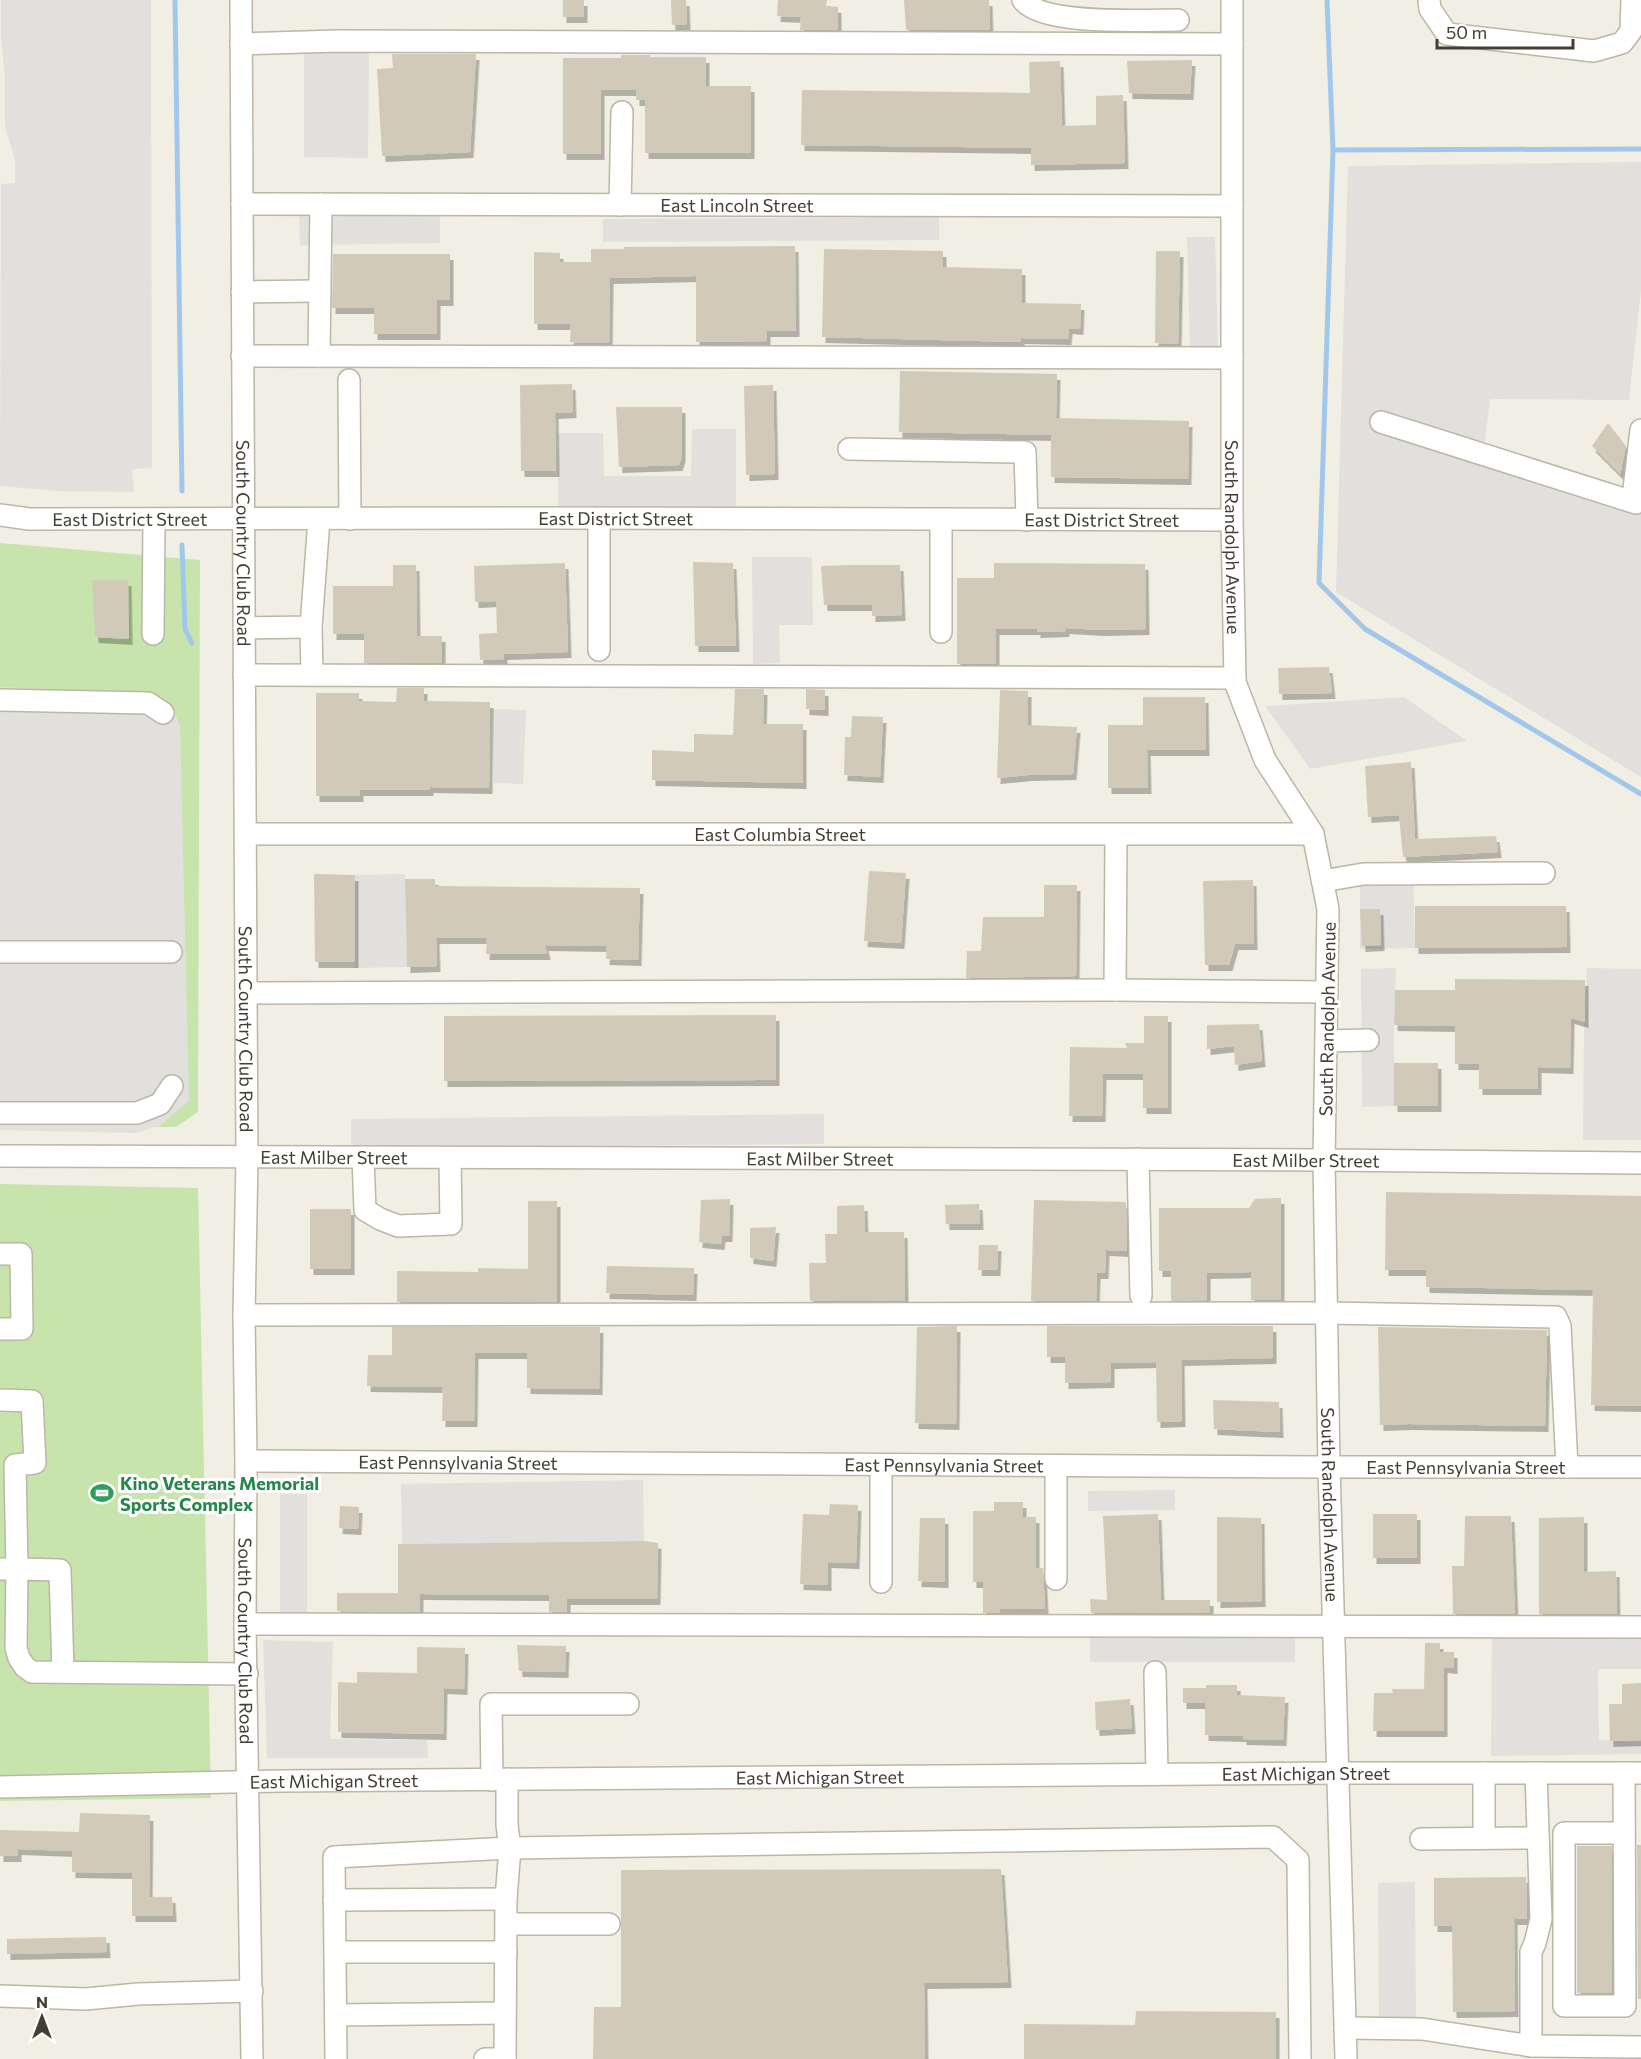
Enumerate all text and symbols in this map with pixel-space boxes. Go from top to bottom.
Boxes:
scale bar [1437,12,1574,50]
text: 50 m [1446,21,1487,43]
street label: East Lincoln Street [660,194,814,216]
street label: South Country Club Road [232,440,255,646]
street label: South Randolph Avenue [1221,440,1245,634]
street label: East District Street [538,507,693,529]
street label: East District Street [52,508,207,530]
street label: East District Street [1024,508,1179,531]
street label: East Columbia Street [694,823,866,845]
street label: South Randolph Avenue [1314,922,1340,1116]
street label: South Country Club Road [235,926,258,1132]
street label: East Milber Street [260,1146,408,1168]
street label: East Milber Street [746,1147,894,1170]
street label: East Milber Street [1232,1149,1380,1172]
street label: South Randolph Avenue [1317,1407,1344,1602]
street label: East Pennsylvania Street [358,1451,558,1474]
street label: East Pennsylvania Street [844,1453,1044,1476]
street label: East Pennsylvania Street [1366,1456,1566,1478]
place label: Kino Veterans Memorial Sports Complex [120,1472,319,1515]
sports icon: Kino Veterans Memorial Sports Complex [89,1480,115,1506]
street label: South Country Club Road [234,1538,258,1744]
street label: East Michigan Street [1221,1762,1390,1785]
street label: East Michigan Street [736,1765,904,1789]
street label: East Michigan Street [249,1769,418,1793]
north arrow [12,1987,72,2047]
text: N [36,1992,48,2011]

